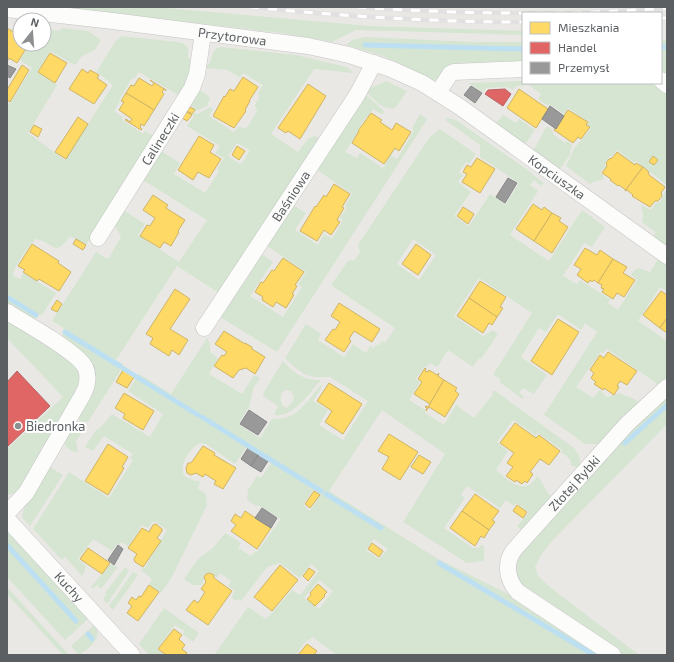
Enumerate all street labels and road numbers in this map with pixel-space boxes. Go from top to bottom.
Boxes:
street label: Przytorowa [197,24,268,49]
street label: Calineczki [138,110,183,168]
street label: Kopciuszka [525,151,589,203]
street label: Baśniowa [268,167,313,224]
street label: Złotej Rybki [545,452,603,514]
street label: Kuchy [51,568,87,605]

